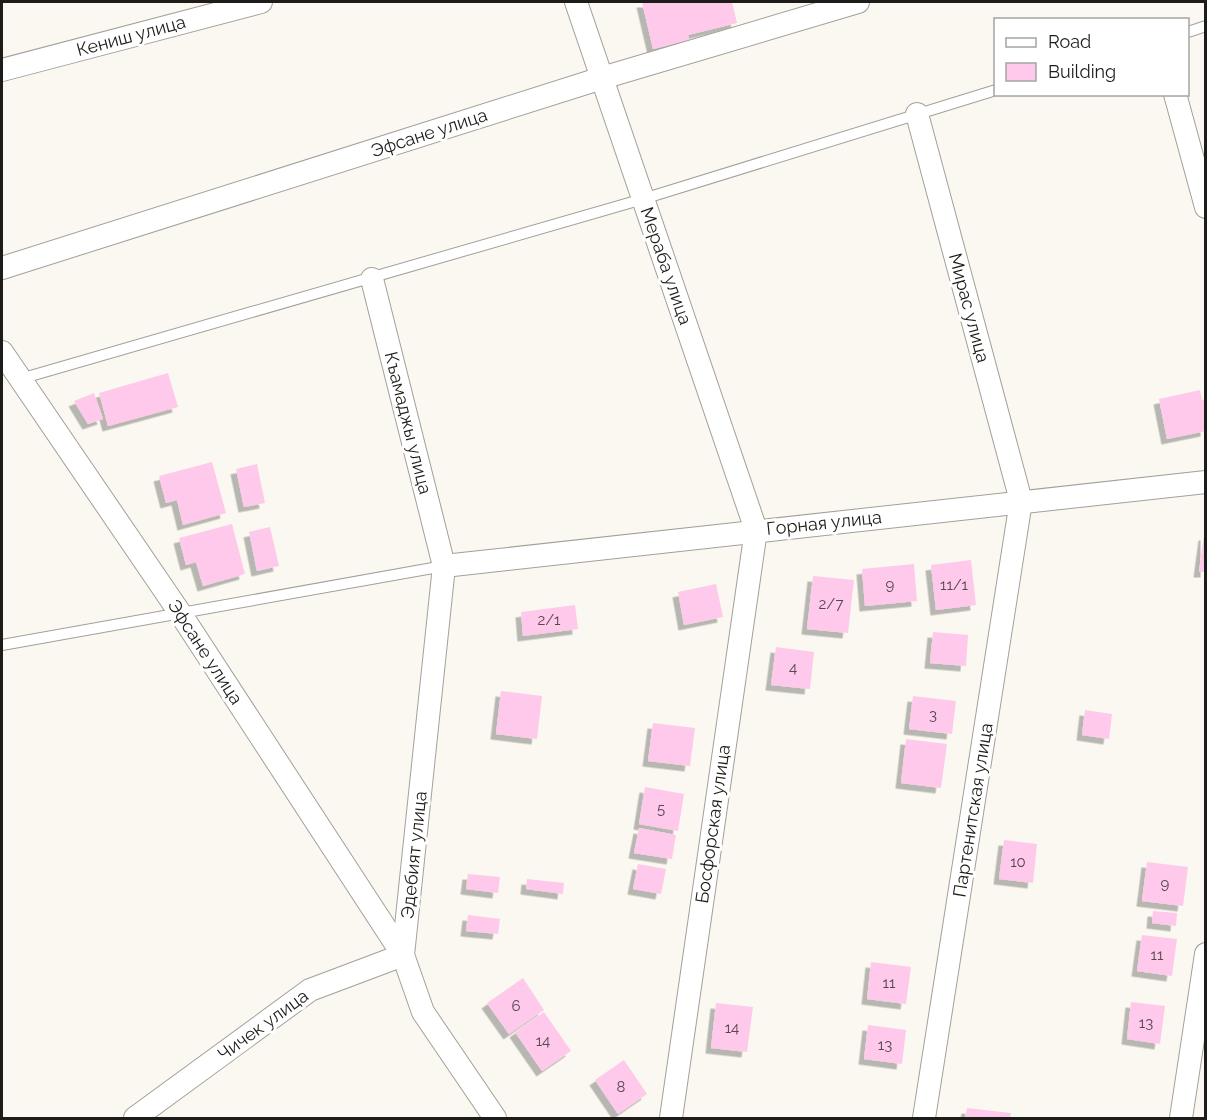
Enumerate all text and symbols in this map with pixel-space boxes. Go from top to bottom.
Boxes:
street label: Кениш улица [74,11,188,60]
legend [994,18,1189,96]
text: Road [1048,31,1091,52]
text: Building [1048,61,1116,82]
street label: Эфсане улица [368,104,490,161]
street label: Мераба улица [637,204,696,327]
street label: Мирас улица [945,251,994,365]
street label: Къамаджы улица [381,349,436,496]
street label: Горная улица [765,506,883,539]
house number: 9 [886,576,895,594]
house number: 11/1 [940,576,969,594]
street label: Эфсане улица [164,595,247,708]
house number: 2/7 [819,595,843,613]
house number: 2/1 [538,611,561,629]
house number: 4 [789,659,797,677]
house number: 3 [929,706,937,724]
street label: Партенитская улица [948,721,997,899]
street label: Босфорская улица [691,743,734,905]
street label: Эдебият улица [396,790,431,920]
house number: 5 [657,800,665,818]
house number: 10 [1010,853,1026,871]
house number: 9 [1161,875,1170,893]
house number: 11 [1151,946,1164,964]
house number: 11 [883,974,896,992]
street label: Чичек улица [213,985,312,1064]
house number: 6 [511,997,521,1015]
house number: 13 [1139,1014,1153,1032]
house number: 14 [725,1019,739,1037]
house number: 14 [536,1032,550,1050]
house number: 13 [878,1036,892,1054]
house number: 8 [617,1078,626,1096]

